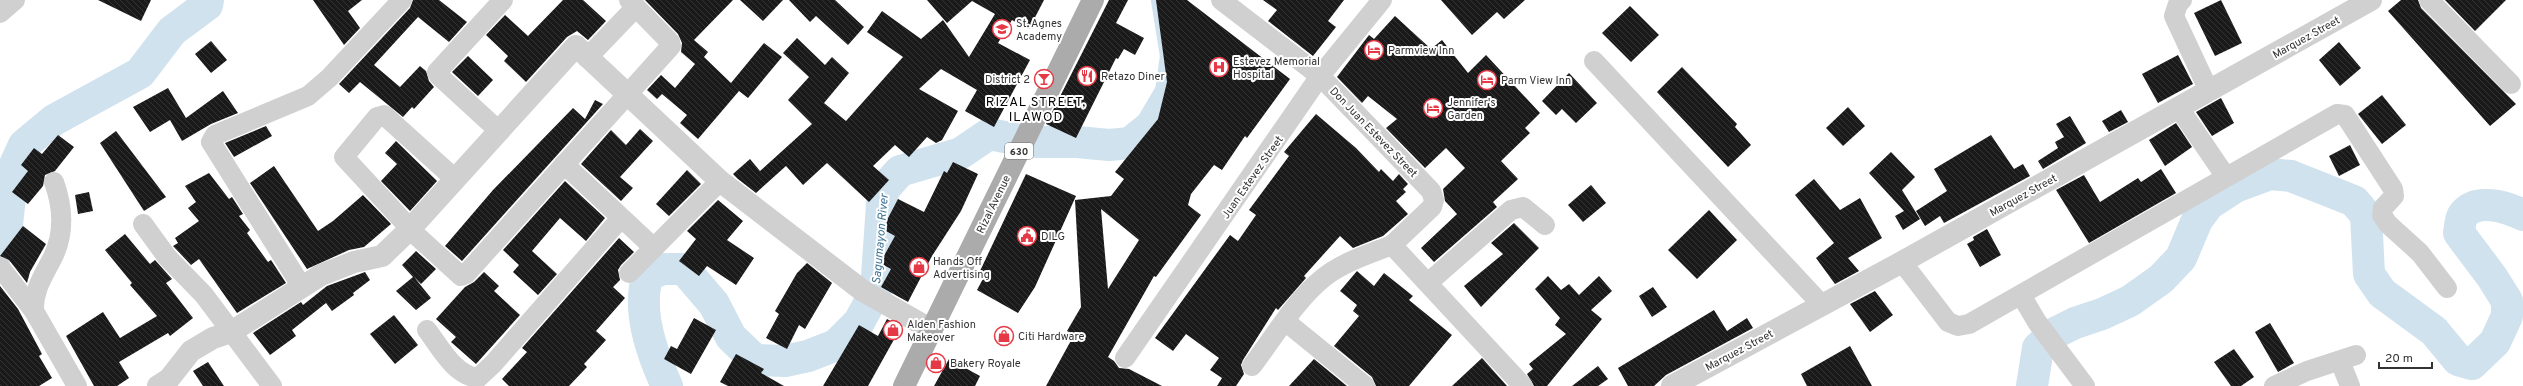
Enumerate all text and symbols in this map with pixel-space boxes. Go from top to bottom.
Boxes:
street label: Marquez Street [2270,14,2343,62]
place label: St. Agnes Academy [1016,17,1062,44]
school or university icon: St. Agnes Academy [991,18,1013,40]
hotel icon: Parmview Inn [1363,39,1385,61]
place label: Parmview Inn [1388,44,1454,58]
place label: Estevez Memorial Hospital [1233,55,1320,82]
hospital icon: Estevez Memorial Hospital [1208,56,1230,78]
restaurant icon: Retazo Diner [1076,65,1098,87]
bar icon: District 2 [1033,68,1055,90]
hotel icon: Parm View Inn [1476,69,1498,91]
place label: Retazo Diner [1101,70,1166,84]
place label: District 2 [985,73,1030,87]
place label: Parm View Inn [1501,74,1571,88]
street label: Don Juan Estevez Street [1326,85,1420,181]
district label: RIZAL STREET, ILAWOD [986,95,1086,126]
place label: Jennifer's Garden [1447,96,1496,123]
hotel icon: Jennifer's Garden [1422,97,1444,119]
street label: Juan Estevez Street [1219,133,1287,222]
road number: 630 [1005,143,1033,159]
street label: Marquez Street [1987,172,2060,220]
street label: Rizal Avenue [974,173,1014,236]
water label: Sagumayon River [869,192,893,285]
public building icon: DILG [1016,225,1038,247]
place label: DILG [1041,230,1065,244]
place label: Hands Off Advertising [933,255,990,282]
shop icon: Hands Off Advertising [908,256,930,278]
place label: Alden Fashion Makeover [907,318,976,345]
shop icon: Alden Fashion Makeover [882,319,904,341]
shop icon: Citi Hardware [993,325,1015,347]
street label: Marquez Street [1703,327,1776,375]
place label: Citi Hardware [1018,330,1084,344]
scale bar [2379,344,2432,370]
text: 20 m [2385,351,2413,367]
shop icon: Bakery Royale [925,352,947,374]
place label: Bakery Royale [950,357,1021,371]

